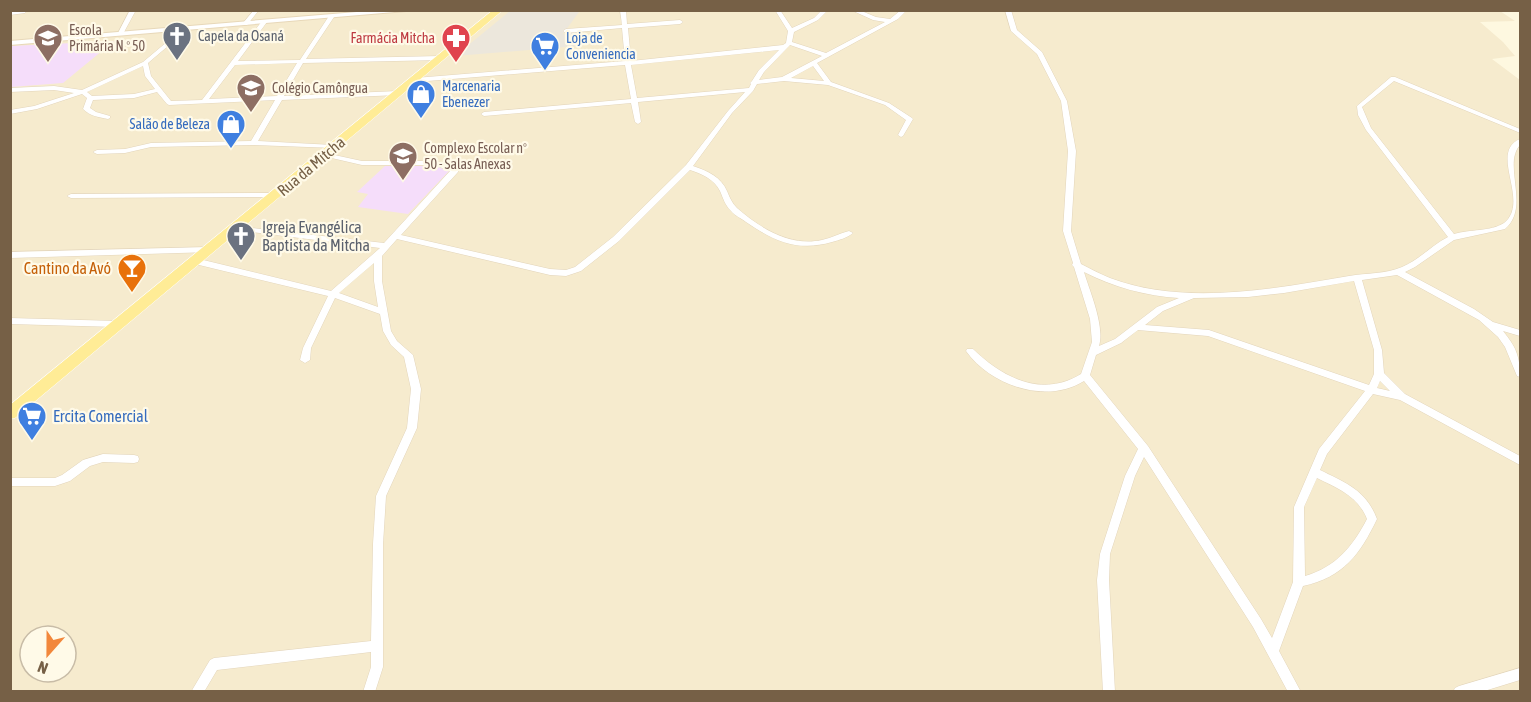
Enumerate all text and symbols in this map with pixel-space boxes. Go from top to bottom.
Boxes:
church icon: Capela da Osaná [161,20,193,62]
school or university icon: Escola Primária N.º 50 [32,22,64,64]
place label: Escola Primária N.º 50 [69,22,146,54]
pharmacy icon: Farmácia Mitcha [440,22,472,64]
place label: Capela da Osaná [198,28,284,44]
place label: Farmácia Mitcha [351,30,435,46]
supermarket icon: Loja de Conveniencia [529,30,561,72]
place label: Loja de Conveniencia [566,30,636,62]
school or university icon: Colégio Camôngua [235,72,267,114]
shop icon: Marcenaria Ebenezer [405,78,437,120]
place label: Marcenaria Ebenezer [442,78,501,110]
place label: Colégio Camôngua [272,80,368,96]
shop icon: Salão de Beleza [215,108,247,150]
place label: Salão de Beleza [130,116,210,132]
street label: Rua da Mitcha [274,133,348,199]
school or university icon: Complexo Escolar nº 50 - Salas Anexas [387,140,419,182]
place label: Complexo Escolar nº 50 - Salas Anexas [424,140,527,172]
place label: Igreja Evangélica Baptista da Mitcha [262,218,370,255]
church icon: Igreja Evangélica Baptista da Mitcha [225,220,257,262]
bar icon: Cantino da Avó [116,252,148,294]
place label: Cantino da Avó [24,259,111,277]
supermarket icon: Ercita Comercial [16,400,48,442]
place label: Ercita Comercial [53,407,149,425]
north arrow [18,624,78,684]
text: N [35,658,50,678]

